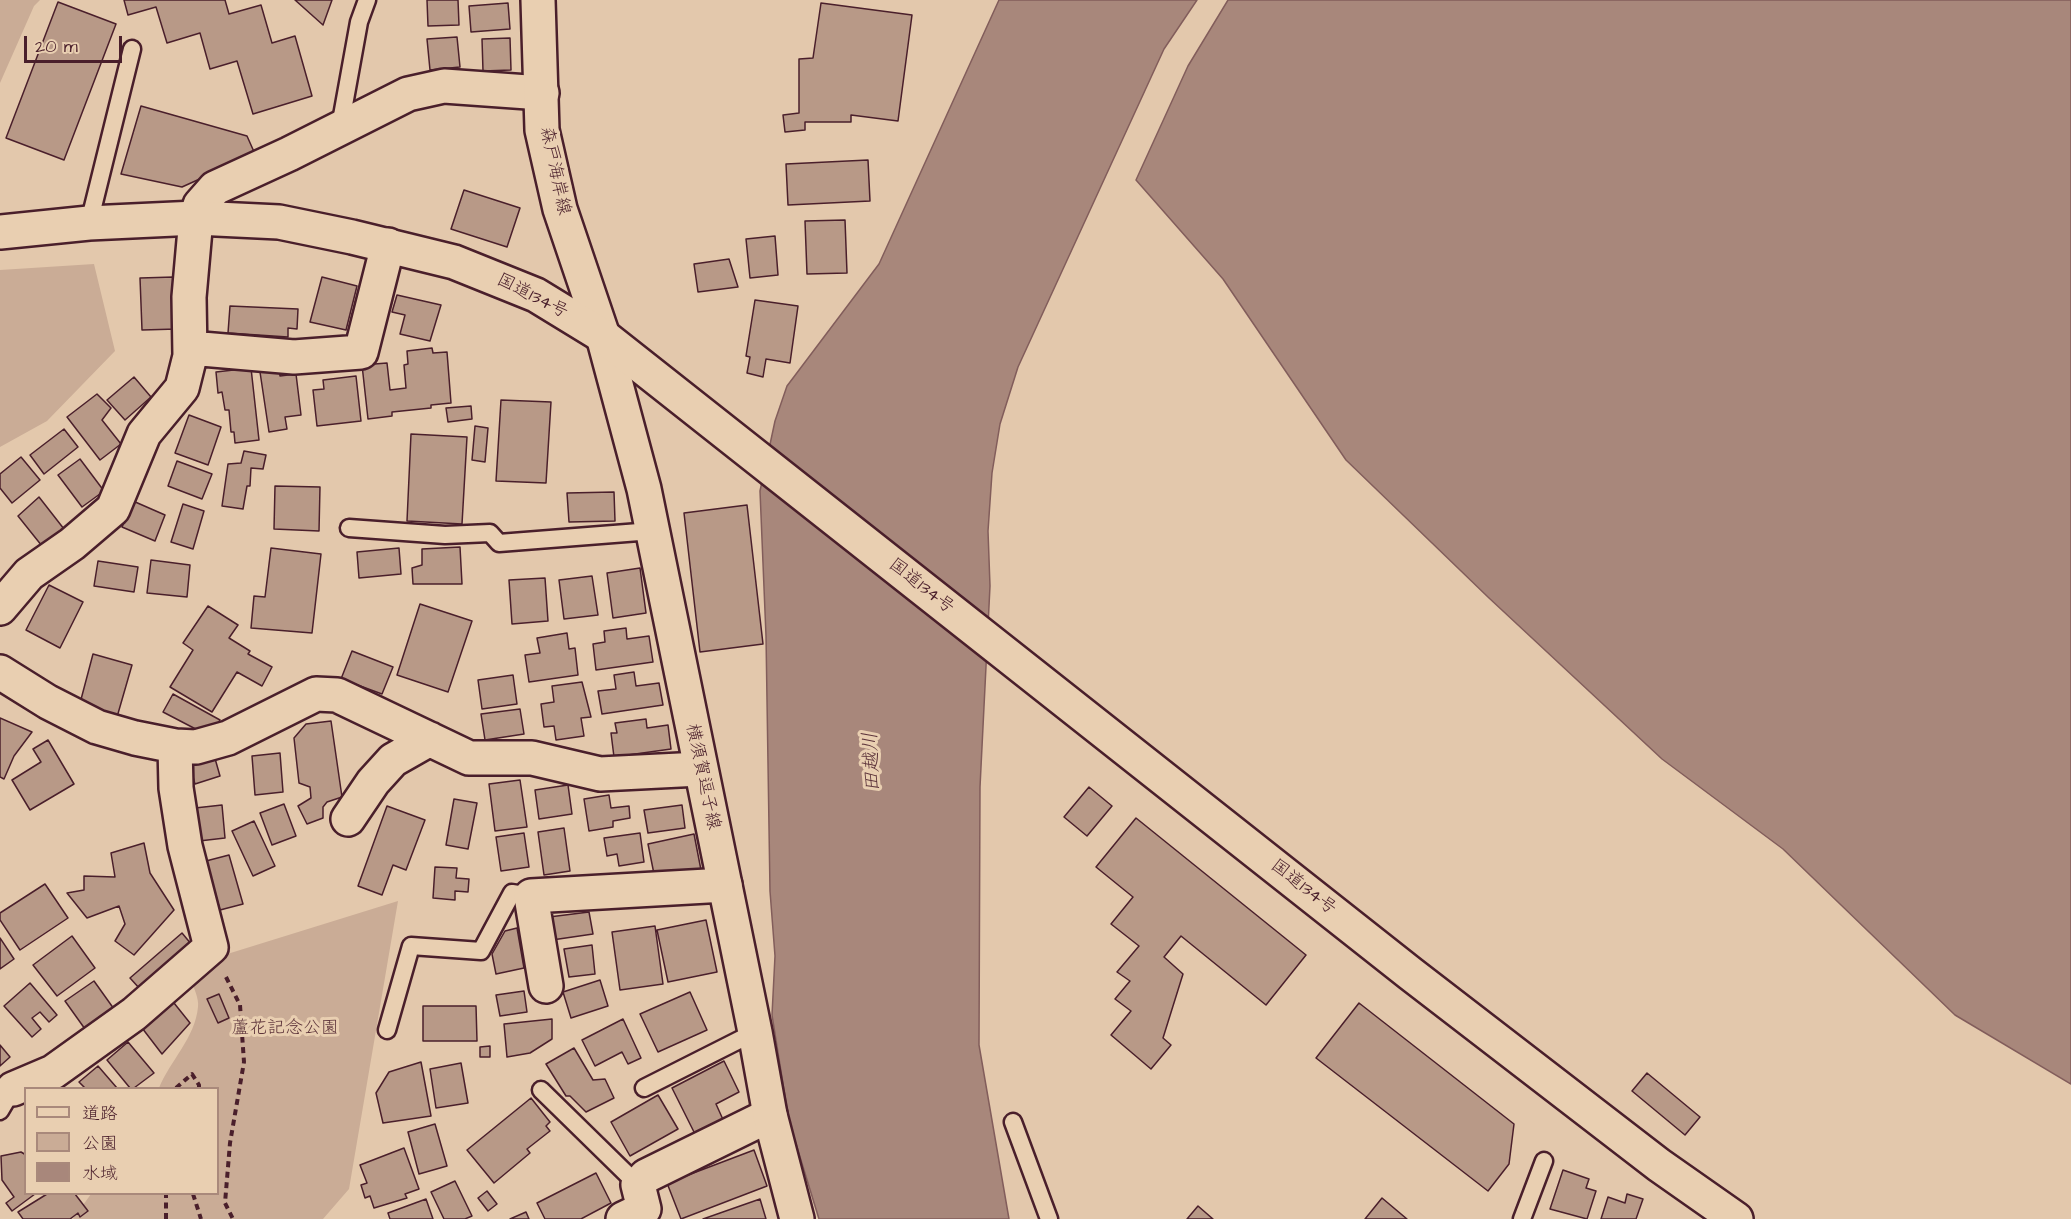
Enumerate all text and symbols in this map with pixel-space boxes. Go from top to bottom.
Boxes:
scale bar [27,24,124,62]
text: 20 m [35,34,78,59]
street label: 森戸海岸線 [534,125,574,217]
street label: 国道134号 [492,270,572,324]
street label: 国道134号 [884,555,958,619]
street label: 横須賀逗子線 [680,722,724,832]
water label: 田越川 [859,731,887,793]
street label: 国道134号 [1266,856,1340,920]
park label: 蘆花記念公園 [231,1018,339,1040]
legend [24,1087,219,1195]
text: 道路 [82,1101,118,1126]
text: 公園 [82,1131,118,1156]
text: 水域 [82,1161,118,1186]

